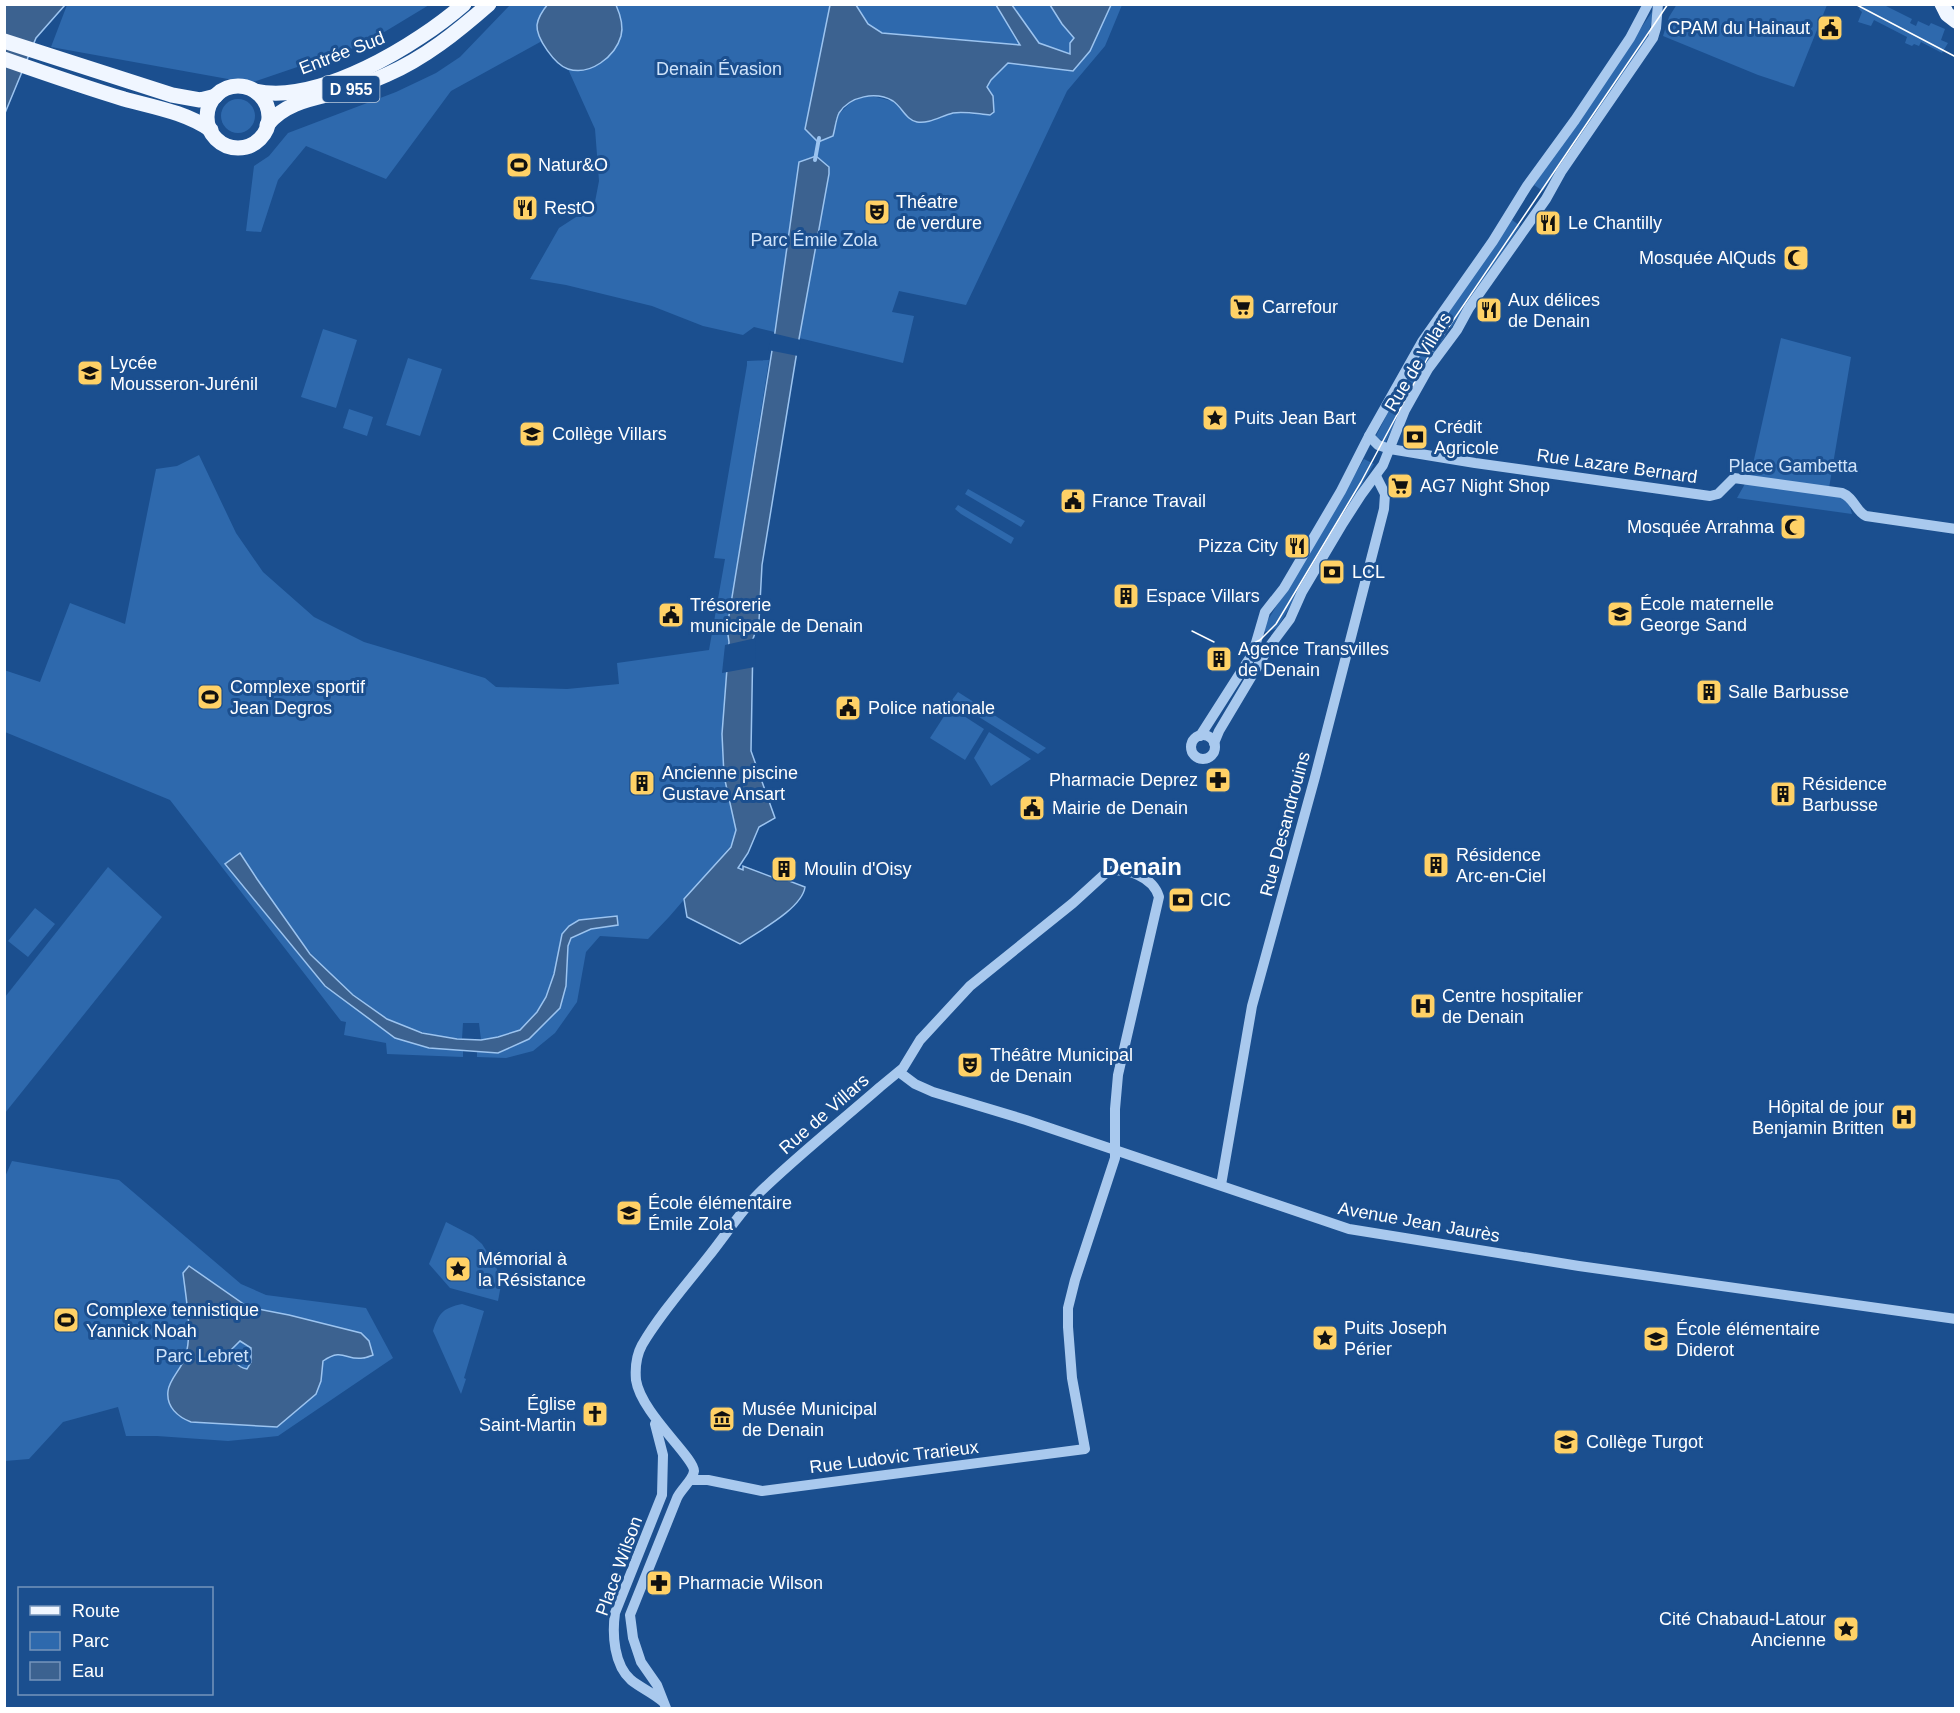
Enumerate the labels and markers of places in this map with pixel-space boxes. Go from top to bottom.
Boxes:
public building icon: CPAM du Hainaut [1815,13,1845,43]
place label: CPAM du Hainaut [1667,18,1810,38]
sports icon: Natur&O [504,150,534,180]
place label: Natur&O [538,155,608,175]
place label: Théatre de verdure [896,192,982,233]
restaurant icon: RestO [510,193,540,223]
theatre icon: Théatre de verdure [862,197,892,227]
place label: RestO [544,198,595,218]
restaurant icon: Le Chantilly [1533,208,1563,238]
place label: Le Chantilly [1568,213,1662,233]
mosque icon: Mosquée AlQuds [1781,243,1811,273]
place label: Mosquée AlQuds [1639,248,1776,268]
place label: Aux délices de Denain [1508,290,1600,331]
supermarket icon: Carrefour [1227,292,1257,322]
restaurant icon: Aux délices de Denain [1474,295,1504,325]
place label: Carrefour [1262,297,1338,317]
place label: Lycée Mousseron-Jurénil [110,353,258,394]
school or university icon: Lycée Mousseron-Jurénil [75,358,105,388]
place icon: Puits Jean Bart [1200,403,1230,433]
place label: Puits Jean Bart [1234,408,1356,428]
place label: Crédit Agricole [1434,417,1499,458]
school or university icon: Collège Villars [517,419,547,449]
bank icon: Crédit Agricole [1400,422,1430,452]
place label: Collège Villars [552,424,667,444]
supermarket icon: AG7 Night Shop [1385,471,1415,501]
place label: AG7 Night Shop [1420,476,1550,496]
public building icon: France Travail [1058,486,1088,516]
place label: France Travail [1092,491,1206,511]
mosque icon: Mosquée Arrahma [1778,512,1808,542]
place label: Mosquée Arrahma [1627,517,1775,537]
restaurant icon: Pizza City [1282,531,1312,561]
place label: Pizza City [1198,536,1278,556]
bank icon: LCL [1317,557,1347,587]
place label: LCL [1352,562,1385,582]
building icon: Espace Villars [1111,581,1141,611]
place label: Espace Villars [1146,586,1260,606]
place label: École maternelle George Sand [1640,594,1774,635]
place label: Trésorerie municipale de Denain [690,595,863,636]
school or university icon: École maternelle George Sand [1605,599,1635,629]
public building icon: Trésorerie municipale de Denain [656,600,686,630]
place label: Agence Transvilles de Denain [1238,639,1389,680]
building icon: Agence Transvilles de Denain [1204,644,1234,674]
place label: Complexe sportif Jean Degros [230,677,366,718]
building icon: Salle Barbusse [1694,677,1724,707]
sports icon: Complexe sportif Jean Degros [195,682,225,712]
place label: Salle Barbusse [1728,682,1849,702]
public building icon: Police nationale [833,693,863,723]
place label: Police nationale [868,698,995,718]
place label: Ancienne piscine Gustave Ansart [662,763,798,804]
pharmacy icon: Pharmacie Deprez [1203,765,1233,795]
building icon: Ancienne piscine Gustave Ansart [627,768,657,798]
place label: Pharmacie Deprez [1049,770,1198,790]
place label: Résidence Barbusse [1802,774,1887,815]
building icon: Résidence Barbusse [1768,779,1798,809]
public building icon: Mairie de Denain [1017,793,1047,823]
place label: Mairie de Denain [1052,798,1188,818]
place label: Résidence Arc-en-Ciel [1456,845,1546,886]
building icon: Résidence Arc-en-Ciel [1421,850,1451,880]
building icon: Moulin d'Oisy [769,854,799,884]
place label: Moulin d'Oisy [804,859,911,879]
bank icon: CIC [1166,885,1196,915]
place label: CIC [1200,890,1231,910]
place label: Centre hospitalier de Denain [1442,986,1583,1027]
hospital icon: Centre hospitalier de Denain [1408,991,1438,1021]
place label: Théâtre Municipal de Denain [990,1045,1133,1086]
theatre icon: Théâtre Municipal de Denain [955,1050,985,1080]
place label: Hôpital de jour Benjamin Britten [1752,1097,1884,1138]
hospital icon: Hôpital de jour Benjamin Britten [1889,1102,1919,1132]
place label: École élémentaire Émile Zola [648,1193,792,1234]
school or university icon: École élémentaire Émile Zola [614,1198,644,1228]
place label: Mémorial à la Résistance [478,1249,586,1290]
place icon: Mémorial à la Résistance [443,1254,473,1284]
place label: Complexe tennistique Yannick Noah [86,1300,259,1341]
sports icon: Complexe tennistique Yannick Noah [51,1305,81,1335]
place label: Puits Joseph Périer [1344,1318,1447,1359]
place label: École élémentaire Diderot [1676,1319,1820,1360]
place icon: Puits Joseph Périer [1310,1323,1340,1353]
school or university icon: École élémentaire Diderot [1641,1324,1671,1354]
place label: Église Saint-Martin [479,1394,576,1435]
church icon: Église Saint-Martin [580,1399,610,1429]
place label: Musée Municipal de Denain [742,1399,877,1440]
museum icon: Musée Municipal de Denain [707,1404,737,1434]
school or university icon: Collège Turgot [1551,1427,1581,1457]
place label: Collège Turgot [1586,1432,1703,1452]
pharmacy icon: Pharmacie Wilson [644,1568,674,1598]
place label: Pharmacie Wilson [678,1573,823,1593]
place label: Cité Chabaud-Latour Ancienne [1659,1609,1826,1650]
place icon: Cité Chabaud-Latour Ancienne [1831,1614,1861,1644]

